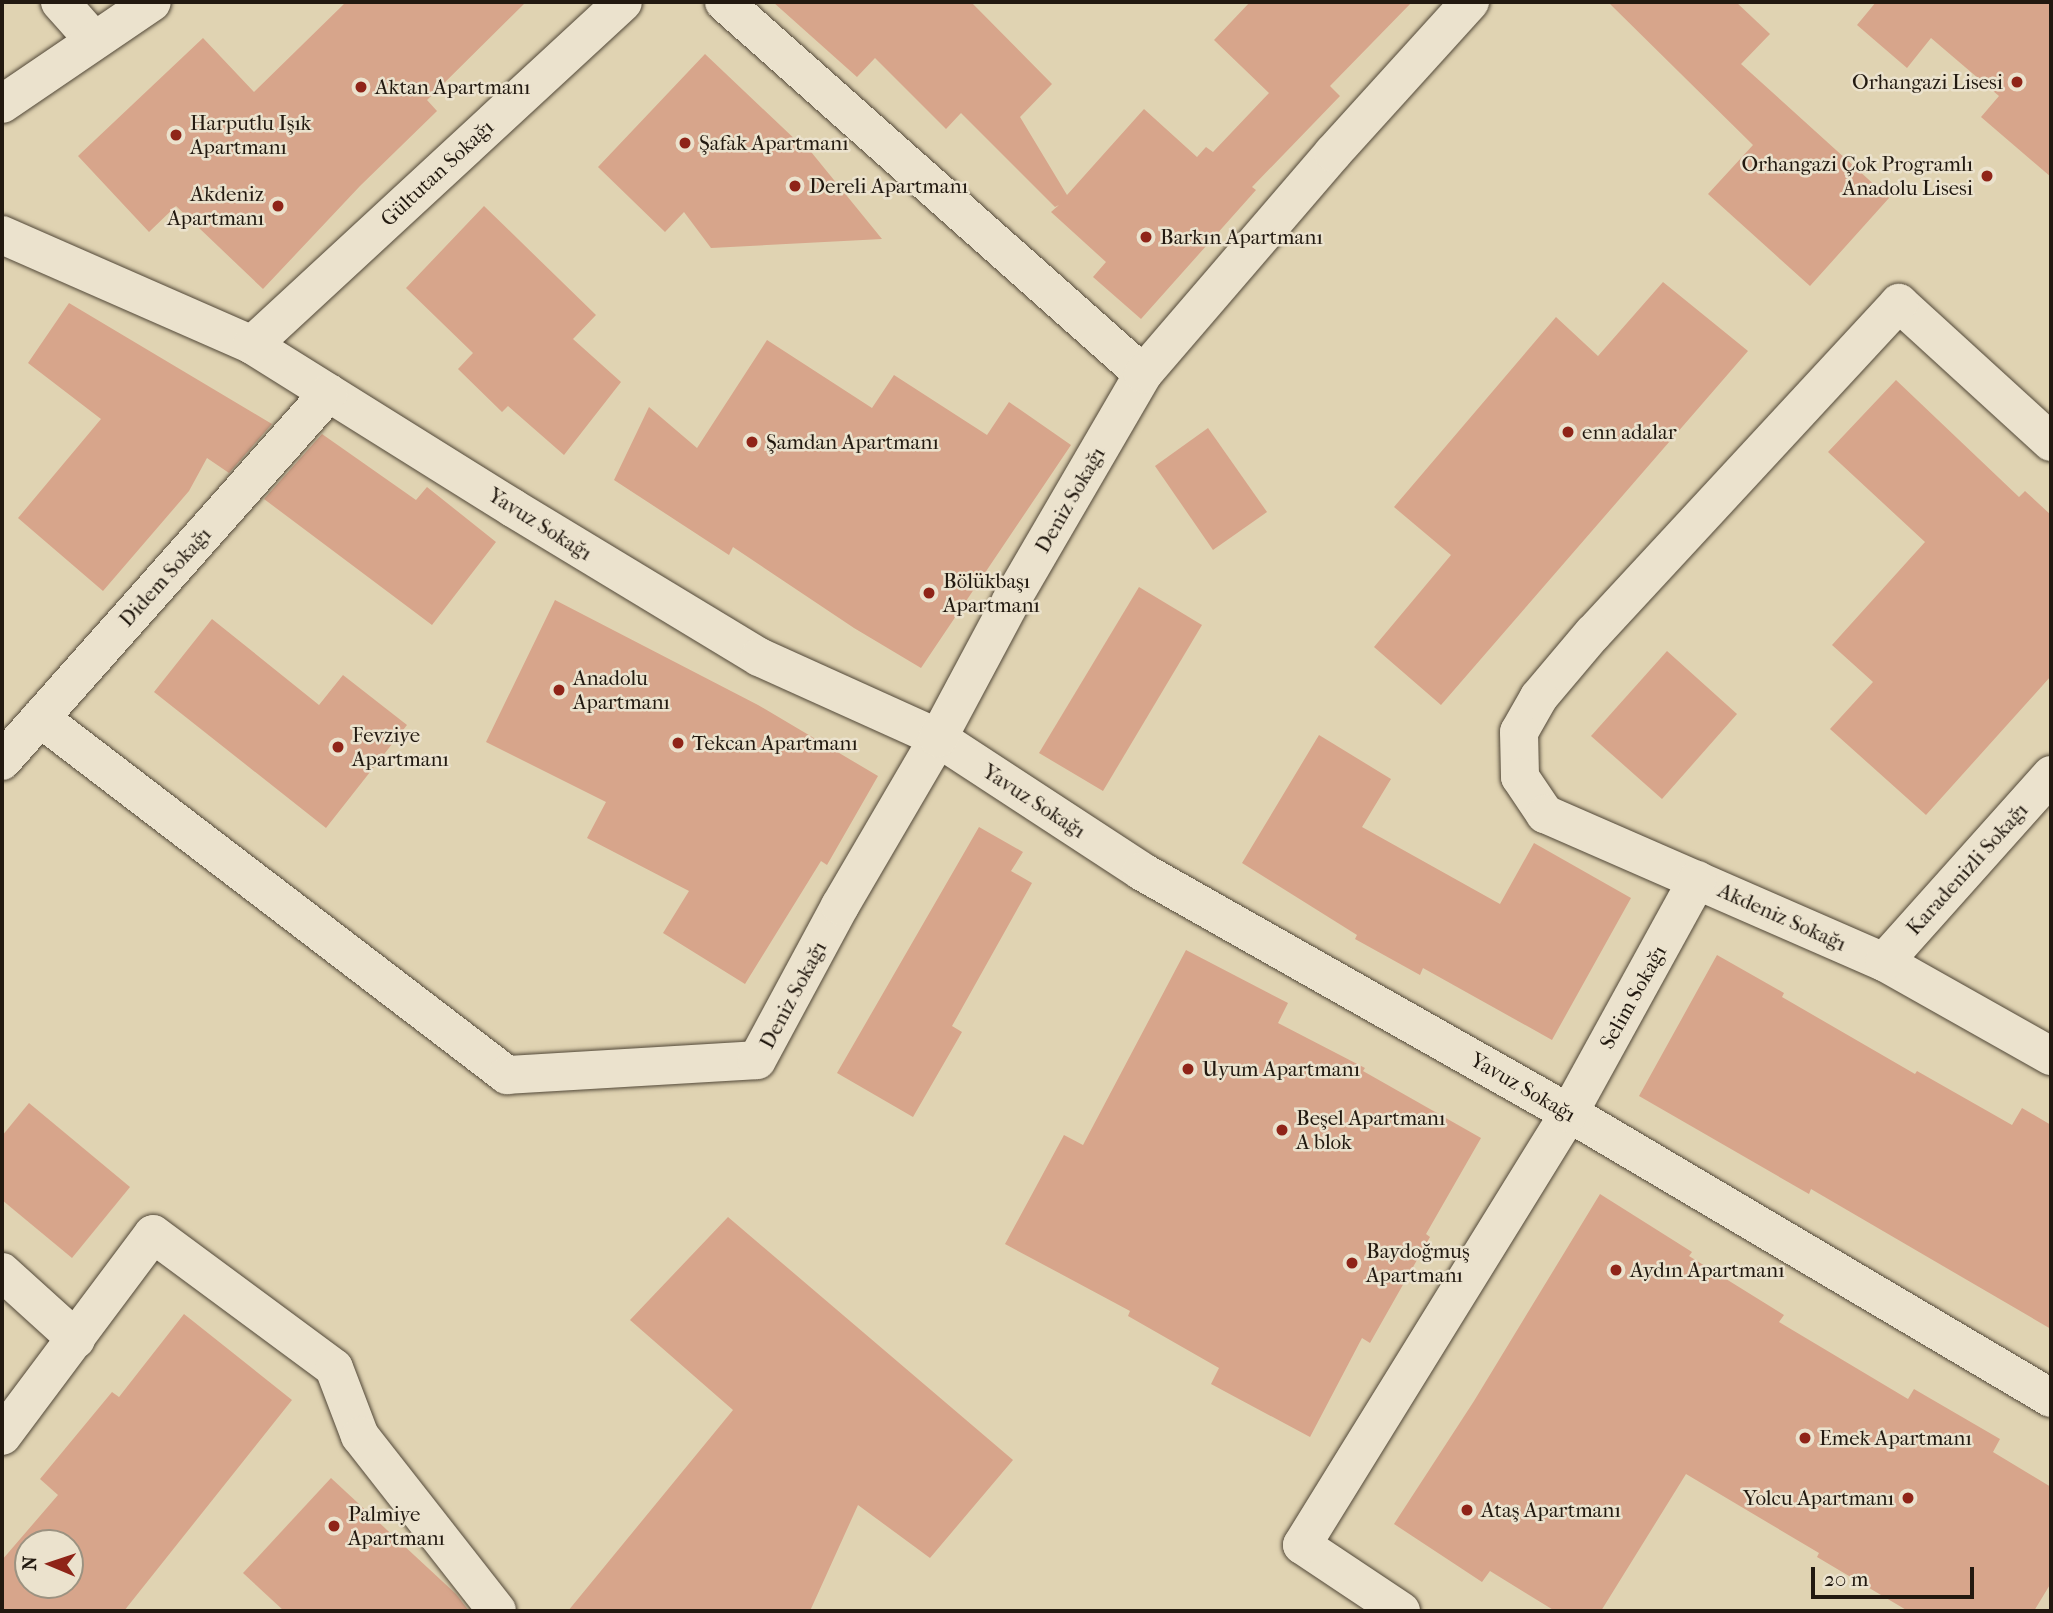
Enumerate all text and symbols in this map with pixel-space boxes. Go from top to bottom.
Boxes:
place label: Orhangazi Lisesi [1852,69,2003,95]
place label: Aktan Apartmanı [375,74,530,100]
marker: Orhangazi Lisesi [2009,74,2025,90]
marker: Aktan Apartmanı [353,79,369,95]
place label: Harputlu Işık Apartmanı [190,110,311,160]
street label: Gültutan Sokağı [375,114,499,232]
marker: Harputlu Işık Apartmanı [168,127,184,143]
place label: Şafak Apartmanı [699,130,848,156]
marker: Şafak Apartmanı [677,135,693,151]
place label: Orhangazi Çok Programlı Anadolu Lisesi [1741,151,1973,201]
marker: Orhangazi Çok Programlı Anadolu Lisesi [1979,168,1995,184]
place label: Dereli Apartmanı [809,173,968,199]
marker: Dereli Apartmanı [787,178,803,194]
place label: Akdeniz Apartmanı [167,181,264,231]
marker: Akdeniz Apartmanı [270,198,286,214]
place label: Barkın Apartmanı [1160,224,1323,250]
marker: Barkın Apartmanı [1138,229,1154,245]
place label: enn adalar [1582,419,1677,445]
marker: enn adalar [1560,424,1576,440]
place label: Şamdan Apartmanı [766,429,939,455]
marker: Şamdan Apartmanı [744,434,760,450]
street label: Deniz Sokağı [1030,443,1110,557]
street label: Yavuz Sokağı [484,482,596,566]
street label: Didem Sokağı [114,522,216,632]
place label: Bölükbaşı Apartmanı [943,568,1040,618]
marker: Bölükbaşı Apartmanı [921,585,937,601]
place label: Anadolu Apartmanı [573,665,670,715]
marker: Anadolu Apartmanı [551,682,567,698]
place label: Fevziye Apartmanı [352,722,449,772]
place label: Tekcan Apartmanı [692,730,858,756]
marker: Tekcan Apartmanı [670,735,686,751]
marker: Fevziye Apartmanı [330,739,346,755]
street label: Yavuz Sokağı [978,758,1090,844]
street label: Karadenizli Sokağı [1901,798,2033,940]
street label: Akdeniz Sokağı [1714,878,1850,956]
street label: Deniz Sokağı [754,937,832,1053]
street label: Selim Sokağı [1594,941,1672,1053]
street label: Yavuz Sokağı [1466,1047,1580,1127]
place label: Uyum Apartmanı [1202,1056,1360,1082]
marker: Uyum Apartmanı [1180,1061,1196,1077]
place label: Beşel Apartmanı A blok [1296,1105,1445,1155]
marker: Beşel Apartmanı A blok [1274,1122,1290,1138]
place label: Baydoğmuş Apartmanı [1366,1238,1470,1288]
marker: Baydoğmuş Apartmanı [1344,1255,1360,1271]
place label: Aydın Apartmanı [1630,1257,1784,1283]
marker: Aydın Apartmanı [1608,1262,1624,1278]
place label: Emek Apartmanı [1819,1425,1972,1451]
marker: Emek Apartmanı [1797,1430,1813,1446]
place label: Yolcu Apartmanı [1743,1485,1894,1511]
marker: Yolcu Apartmanı [1900,1490,1916,1506]
place label: Ataş Apartmanı [1481,1497,1621,1523]
place label: Palmiye Apartmanı [348,1501,445,1551]
marker: Ataş Apartmanı [1459,1502,1475,1518]
marker: Palmiye Apartmanı [326,1518,342,1534]
north arrow [14,1529,84,1599]
scale bar [1815,1554,1978,1598]
text: N [19,1556,41,1571]
text: 20 m [1824,1567,1868,1591]

